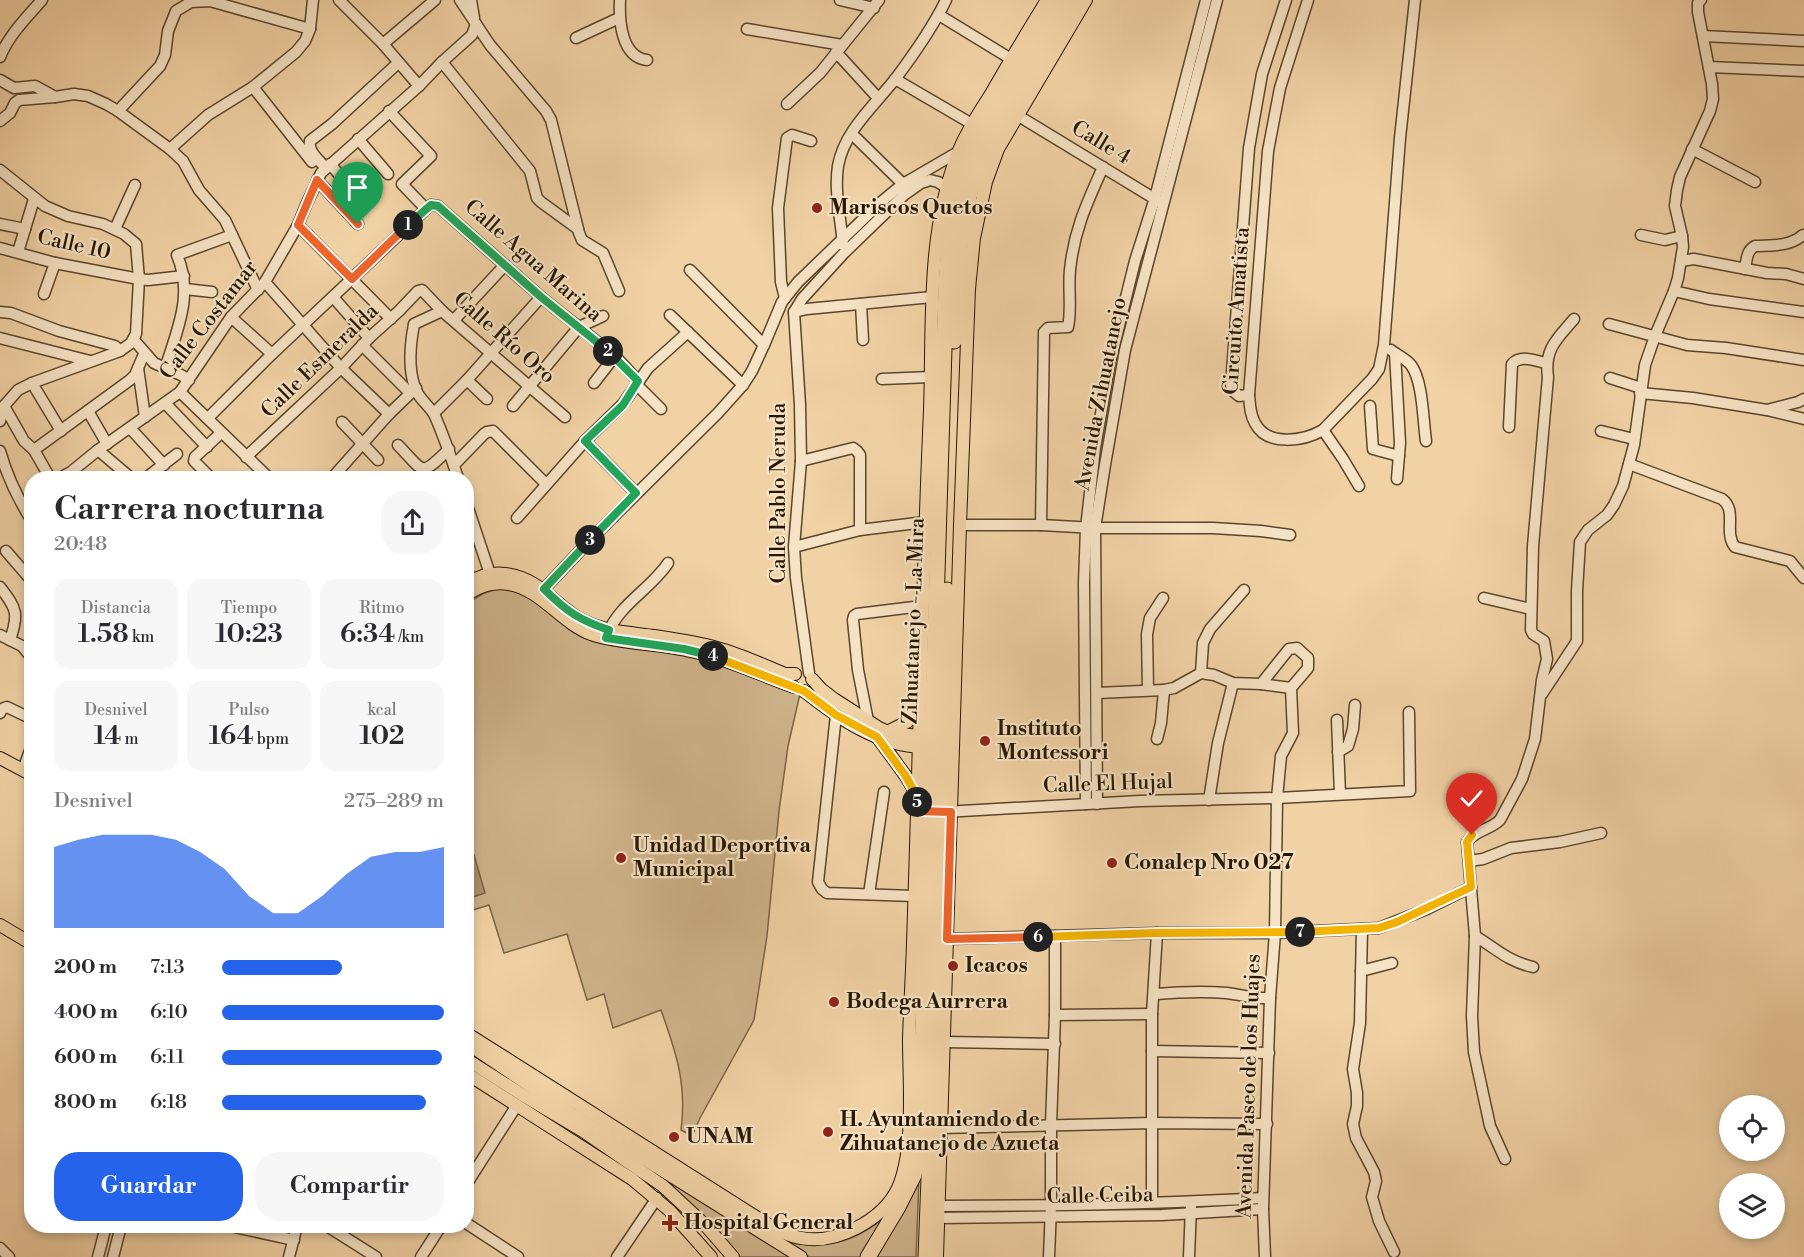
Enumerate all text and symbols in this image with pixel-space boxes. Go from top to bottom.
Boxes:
street label: Calle 4 [1066,115,1136,171]
pin [332,162,383,224]
icon: arrive [341,171,374,204]
street label: Calle Agua Marina [459,194,607,328]
place label: Mariscos Quetos [829,195,993,221]
marker: Mariscos Quetos [810,201,824,215]
pin: 1 [393,210,423,240]
text: 1 [404,215,412,235]
street label: Calle 10 [35,224,113,266]
street label: Circuito Amatista [1218,226,1256,396]
street label: Calle Costamar [154,255,264,385]
street label: Calle Río Oro [448,287,560,389]
street label: Avenida Zihuatanejo [1069,295,1133,494]
street label: Calle Esmeralda [256,298,385,424]
pin: 2 [593,336,623,366]
text: 2 [603,341,613,361]
street label: Calle Pablo Neruda [766,402,792,583]
text: Carrera nocturna [54,489,324,530]
button: share [381,491,444,554]
street label: Zihuatanejo - La Mira [897,517,931,725]
pin: 3 [575,525,605,555]
text: 3 [585,530,595,550]
text: 20:48 [54,532,107,557]
text: Distancia [81,598,151,618]
text: Tiempo [221,598,277,618]
text: Ritmo [360,598,404,618]
text: 1.58 [78,618,129,650]
text: 10:23 [215,618,283,650]
text: 6:34 [340,618,395,650]
text: km [129,627,154,647]
text: /km [395,627,424,647]
pin: 4 [698,641,728,671]
text: 4 [708,646,718,666]
text: Desnivel [85,700,147,720]
text: Pulso [229,700,269,720]
text: kcal [367,700,397,720]
place label: Instituto Montessori [997,716,1109,766]
text: 14 [93,720,121,752]
text: 164 [209,720,253,752]
text: 102 [359,720,405,752]
text: m [121,729,139,749]
text: bpm [253,729,289,749]
marker: Instituto Montessori [978,734,992,748]
street label: Calle El Hujal [1043,769,1173,799]
pin [1446,773,1497,835]
icon: check [1455,782,1488,815]
pin: 5 [902,787,932,817]
text: Desnivel [54,789,133,814]
text: 275–289 m [344,789,444,814]
text: 5 [912,792,922,812]
place label: Unidad Deportiva Municipal [633,833,811,883]
place label: Conalep Nro 027 [1124,850,1294,876]
marker: Unidad Deportiva Municipal [614,851,628,865]
marker: Conalep Nro 027 [1105,856,1119,870]
pin: 7 [1285,917,1315,947]
pin: 6 [1023,922,1053,952]
text: 7 [1295,922,1305,942]
text: 6 [1033,927,1043,947]
place label: Icacos [965,953,1028,979]
street label: Avenida Paseo de los Huajes [1231,953,1267,1220]
text: 200 m [54,955,117,980]
text: 7:13 [150,955,185,980]
marker: Icacos [946,959,960,973]
place label: Bodega Aurrera [846,989,1009,1015]
marker: Bodega Aurrera [827,995,841,1009]
text: 400 m [54,1000,118,1025]
text: 6:10 [150,1000,188,1025]
text: 600 m [54,1045,117,1070]
text: 6:11 [150,1045,185,1070]
text: 800 m [54,1090,117,1115]
text: 6:18 [150,1090,187,1115]
map controls [1719,1095,1785,1239]
button: locate [1719,1095,1785,1161]
place label: H. Ayuntamiendo de Zihuatanejo de Azueta [840,1107,1060,1157]
place label: UNAM [686,1124,754,1150]
marker: H. Ayuntamiendo de Zihuatanejo de Azueta [821,1125,835,1139]
marker: UNAM [667,1130,681,1144]
button: Guardar [54,1152,243,1221]
button: Compartir [255,1152,444,1221]
button: layers [1719,1173,1785,1239]
street label: Calle Ceiba [1046,1182,1154,1210]
place label: Hospital General [684,1210,853,1236]
marker: Hospital General [661,1214,679,1232]

